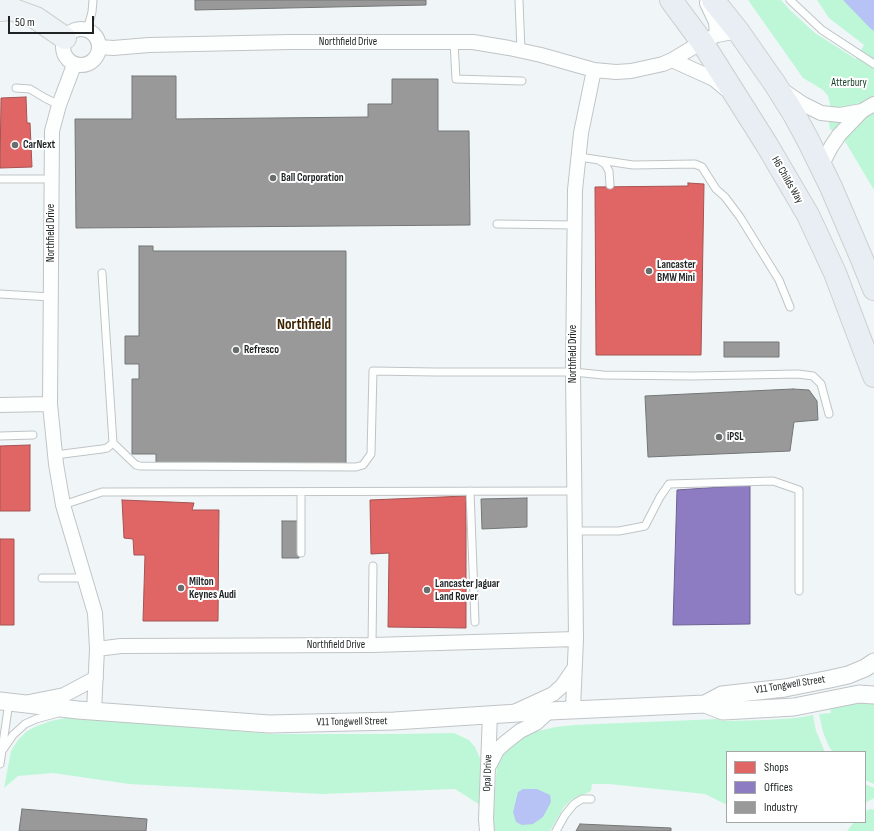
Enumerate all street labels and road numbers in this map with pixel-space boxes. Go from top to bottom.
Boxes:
street label: Northfield Drive [319,35,377,49]
street label: H6 Childs Way [768,154,806,206]
street label: Northfield Drive [44,204,58,262]
street label: Northfield Drive [566,325,580,383]
street label: Northfield Drive [307,638,365,652]
street label: V11 Tongwell Street [754,673,826,697]
street label: V11 Tongwell Street [316,715,388,729]
street label: Opal Drive [481,754,495,792]

